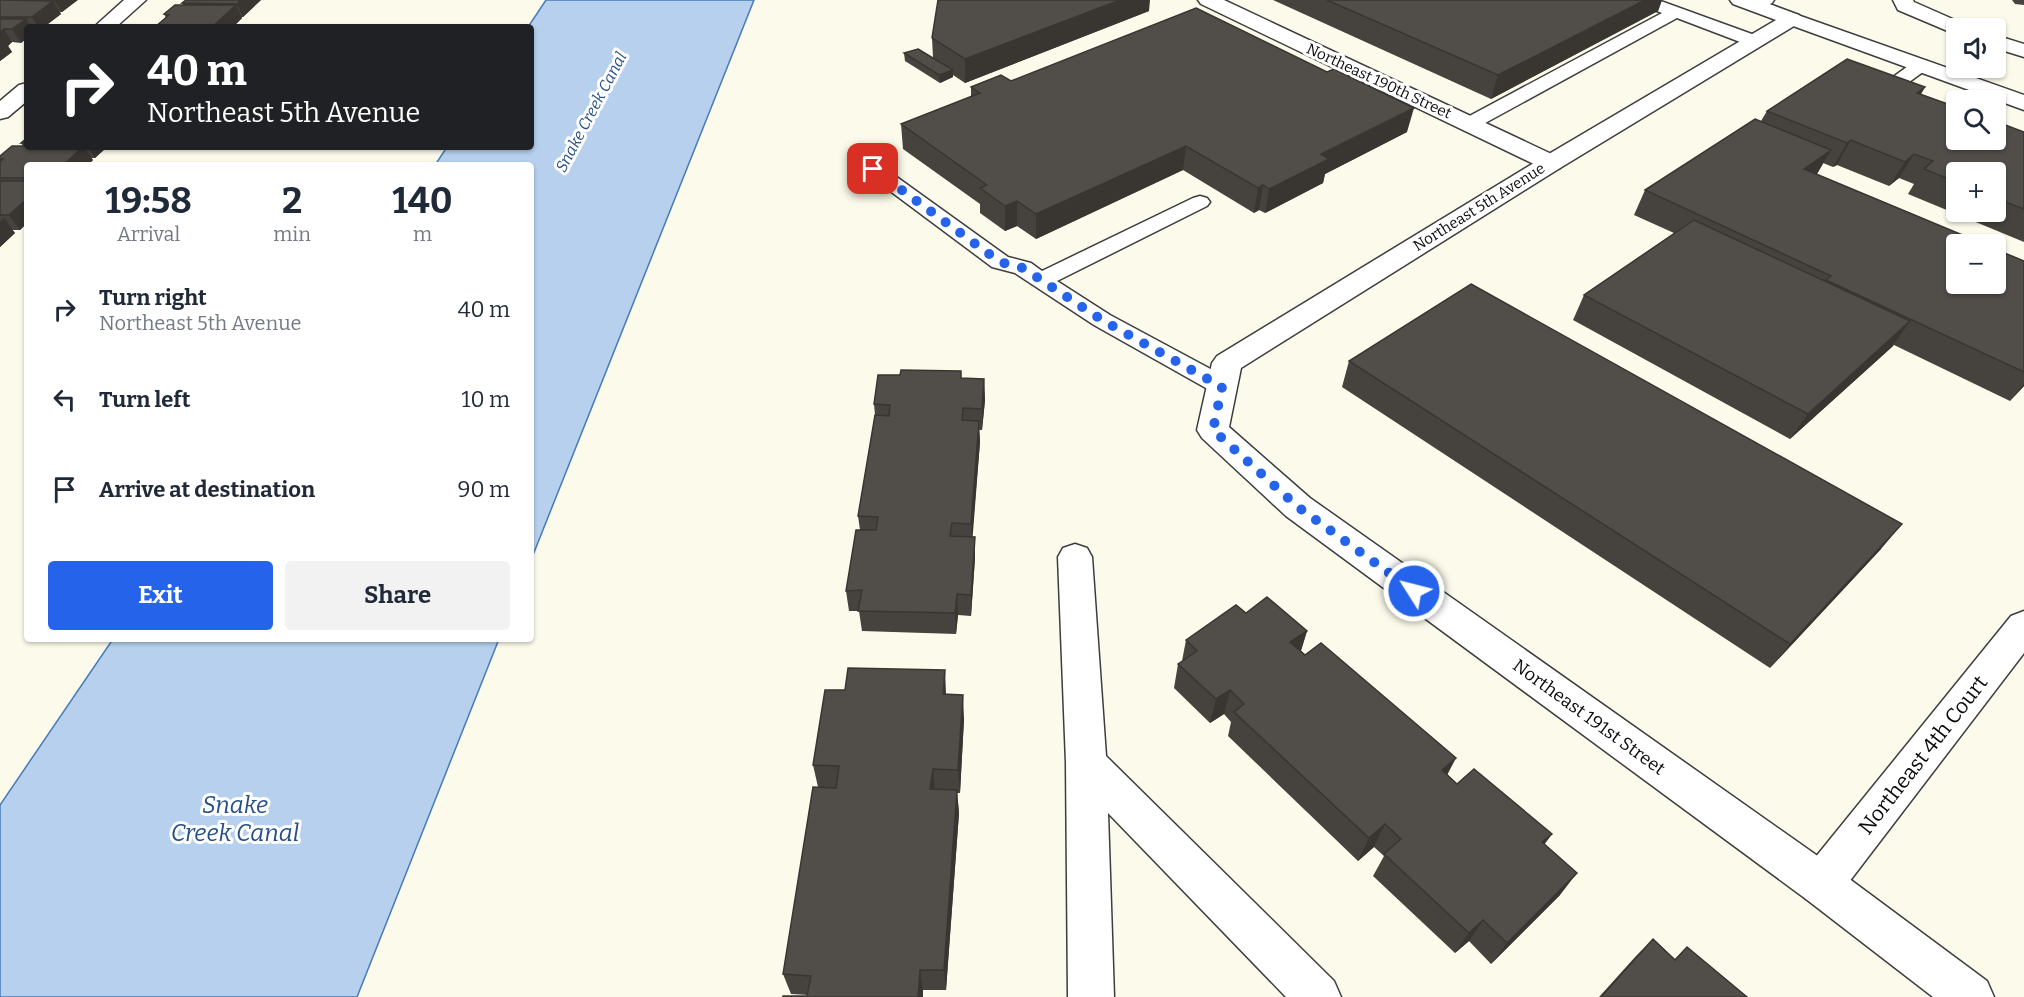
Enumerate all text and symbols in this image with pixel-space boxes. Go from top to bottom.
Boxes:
map controls [1946,18,2006,294]
button: sound [1946,18,2006,78]
street label: Northeast 190th Street [1304,39,1455,123]
text: 40 m [147,46,247,96]
icon: right [48,48,126,126]
water label: Snake Creek Canal [551,49,631,175]
button: search [1946,90,2006,150]
text: Northeast 5th Avenue [147,97,420,129]
pin [847,143,898,194]
icon: arrive [856,152,889,185]
street label: Northeast 5th Avenue [1410,159,1548,255]
button: + [1946,162,2006,222]
text: 19:58 [105,179,192,223]
text: 2 [282,179,302,223]
text: 140 [392,179,453,223]
text: Arrival [117,222,180,246]
text: min [273,222,311,246]
text: m [413,222,432,246]
button: − [1946,234,2006,294]
text: Turn right [99,284,207,311]
icon: right [48,293,81,326]
text: 40 m [458,296,510,323]
text: Northeast 5th Avenue [99,311,301,335]
icon: left [48,383,81,416]
text: Turn left [99,386,191,413]
text: 10 m [462,386,510,413]
icon: arrive [48,473,81,506]
text: Arrive at destination [99,476,315,503]
text: 90 m [458,476,510,503]
position arrow [1382,559,1446,623]
button: Exit [48,561,273,630]
button: Share [285,561,510,630]
street label: Northeast 191st Street [1509,654,1670,780]
street label: Northeast 4th Court [1853,670,1993,840]
water label: Snake Creek Canal [171,791,299,847]

